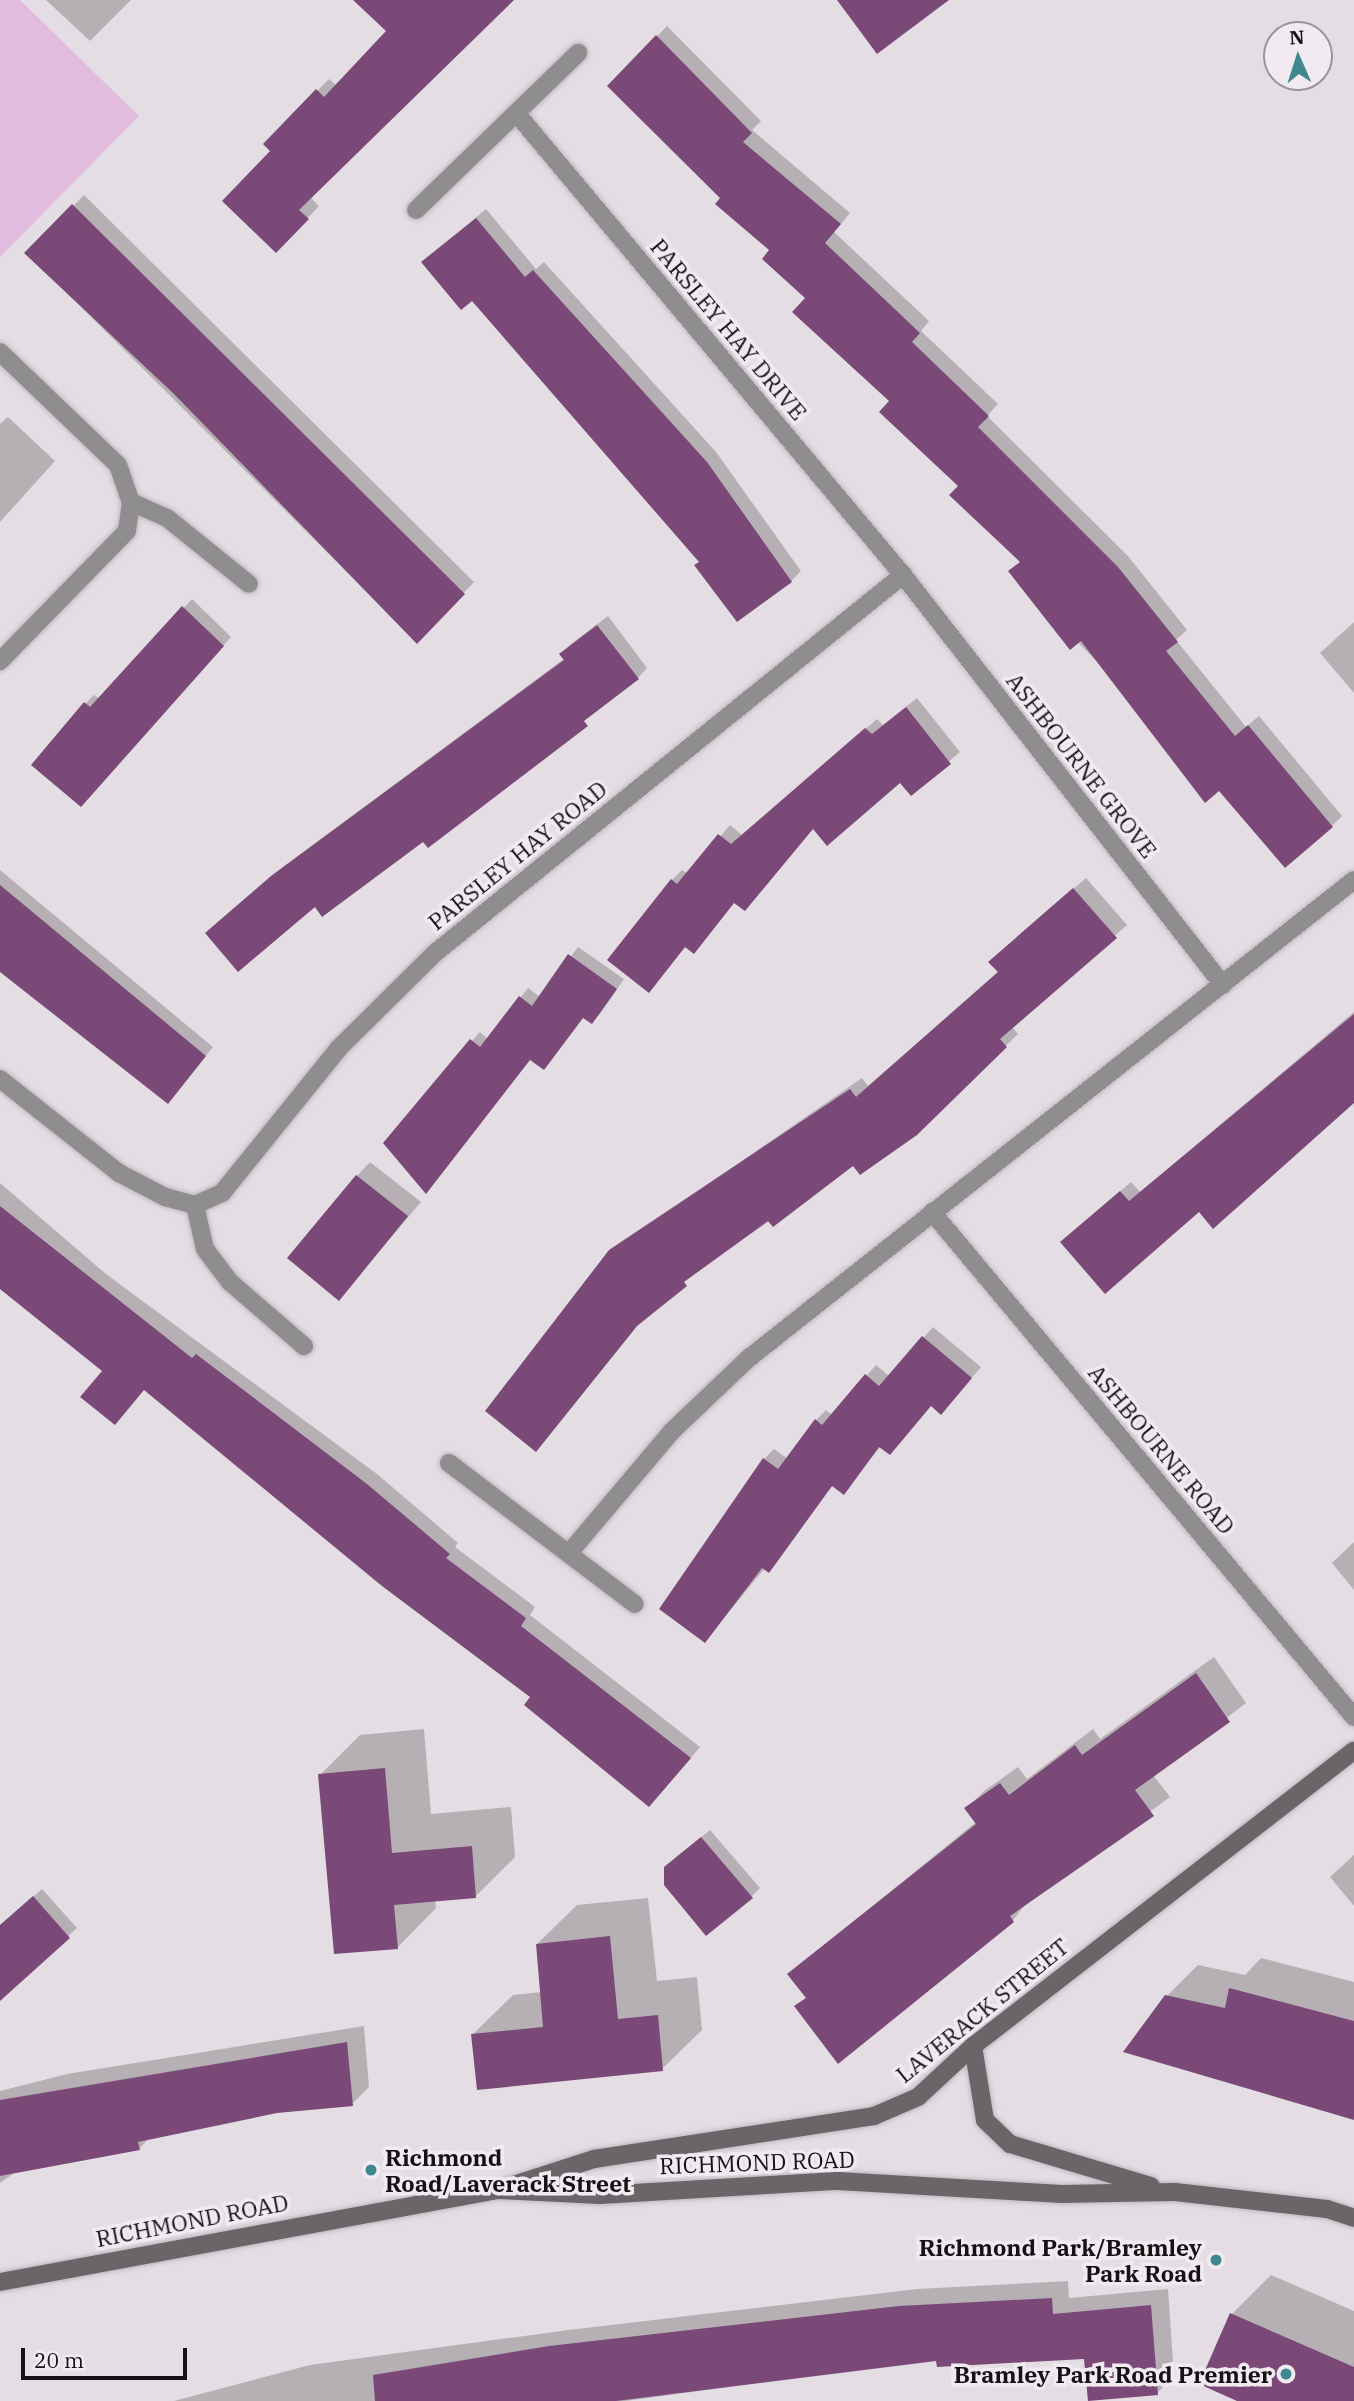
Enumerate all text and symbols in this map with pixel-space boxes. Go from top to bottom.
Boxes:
north arrow [1263,21,1333,91]
text: N [1289,25,1305,49]
street label: PARSLEY HAY DRIVE [645,233,813,425]
street label: ASHBOURNE GROVE [1001,667,1163,863]
street label: PARSLEY HAY ROAD [422,775,612,935]
street label: ASHBOURNE ROAD [1083,1359,1241,1539]
street label: LAVERACK STREET [890,1932,1074,2088]
place label: Richmond Road/Laverack Street [385,2143,631,2197]
street label: RICHMOND ROAD [659,2145,855,2179]
marker: Richmond Road/Laverack Street [363,2162,379,2178]
street label: RICHMOND ROAD [93,2188,291,2252]
place label: Richmond Park/Bramley Park Road [919,2233,1202,2287]
marker: Richmond Park/Bramley Park Road [1208,2252,1224,2268]
scale bar [24,2334,191,2378]
text: 20 m [34,2346,84,2374]
place label: Bramley Park Road Premier [954,2360,1272,2388]
marker: Bramley Park Road Premier [1278,2366,1294,2382]

